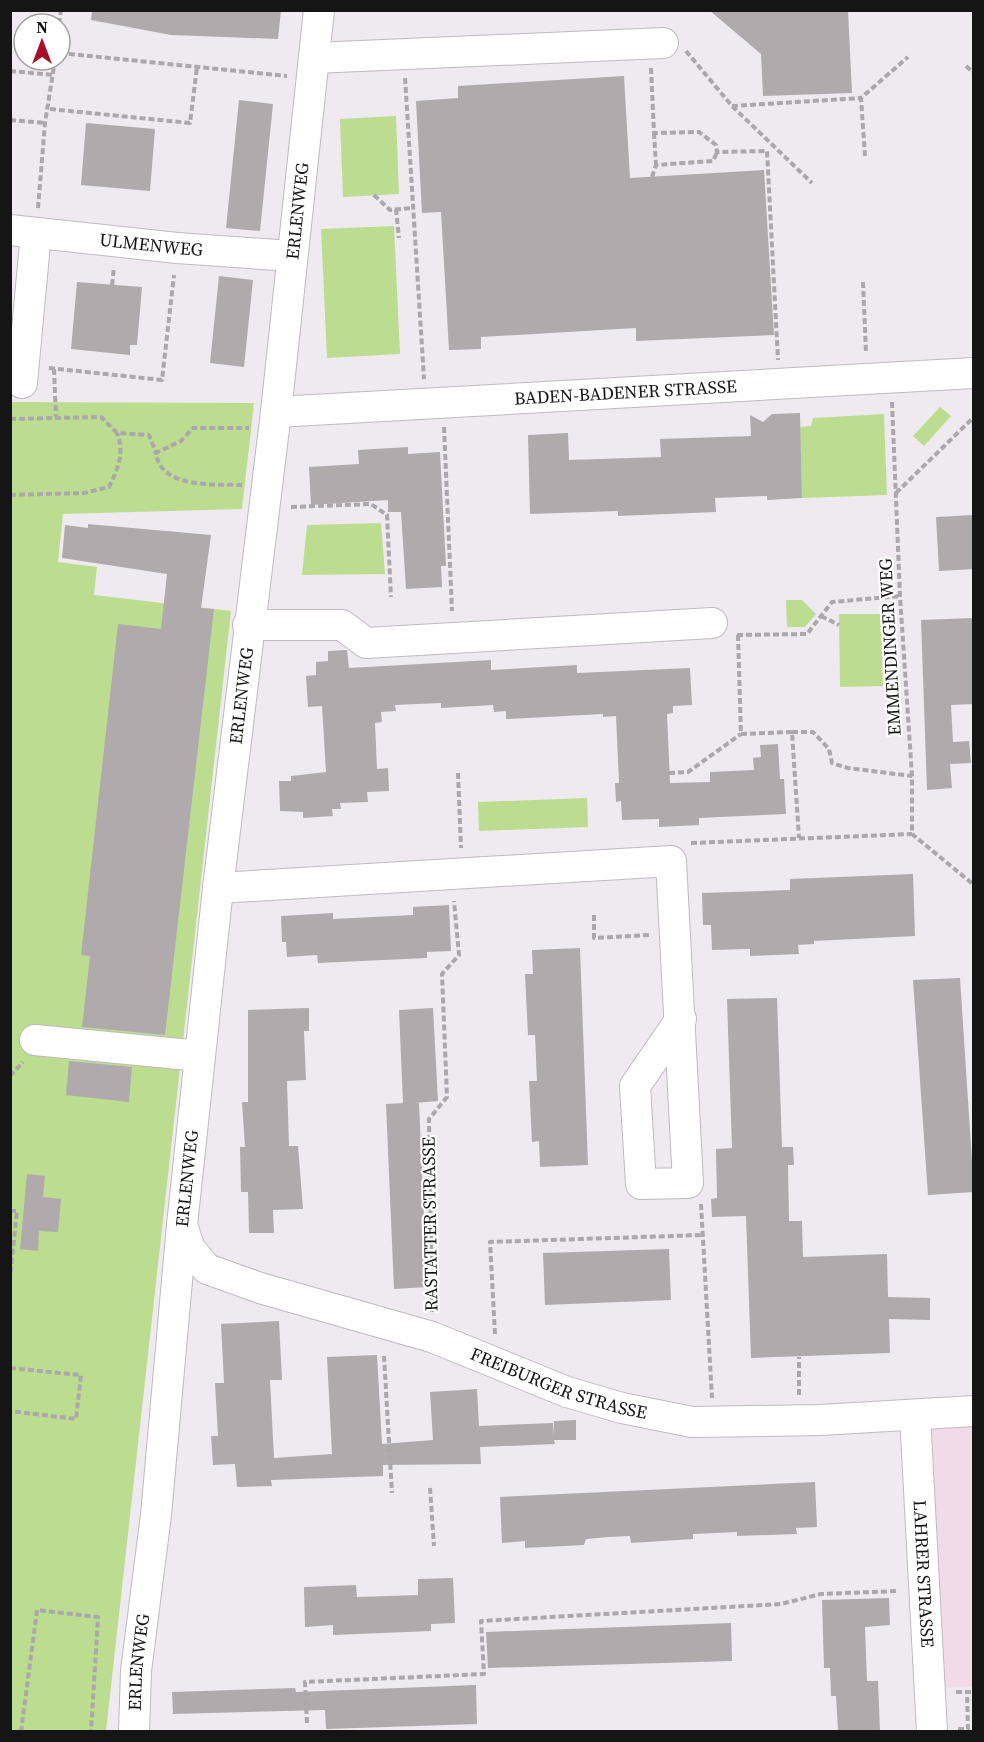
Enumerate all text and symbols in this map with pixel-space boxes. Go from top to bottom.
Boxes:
north arrow [12,12,72,72]
text: N [36,16,48,38]
street label: ERLENWEG [279,161,315,261]
street label: ULMENWEG [98,227,204,262]
street label: BADEN-BADENER STRASSE [513,373,737,411]
street label: EMMENDINGER WEG [872,558,907,736]
street label: ERLENWEG [223,646,259,746]
street label: ERLENWEG [169,1129,204,1229]
street label: RASTATTER STRASSE [415,1136,444,1312]
street label: FREIBURGER STRASSE [467,1341,649,1425]
street label: LAHRER STRASSE [908,1499,940,1648]
street label: ERLENWEG [122,1612,155,1711]

